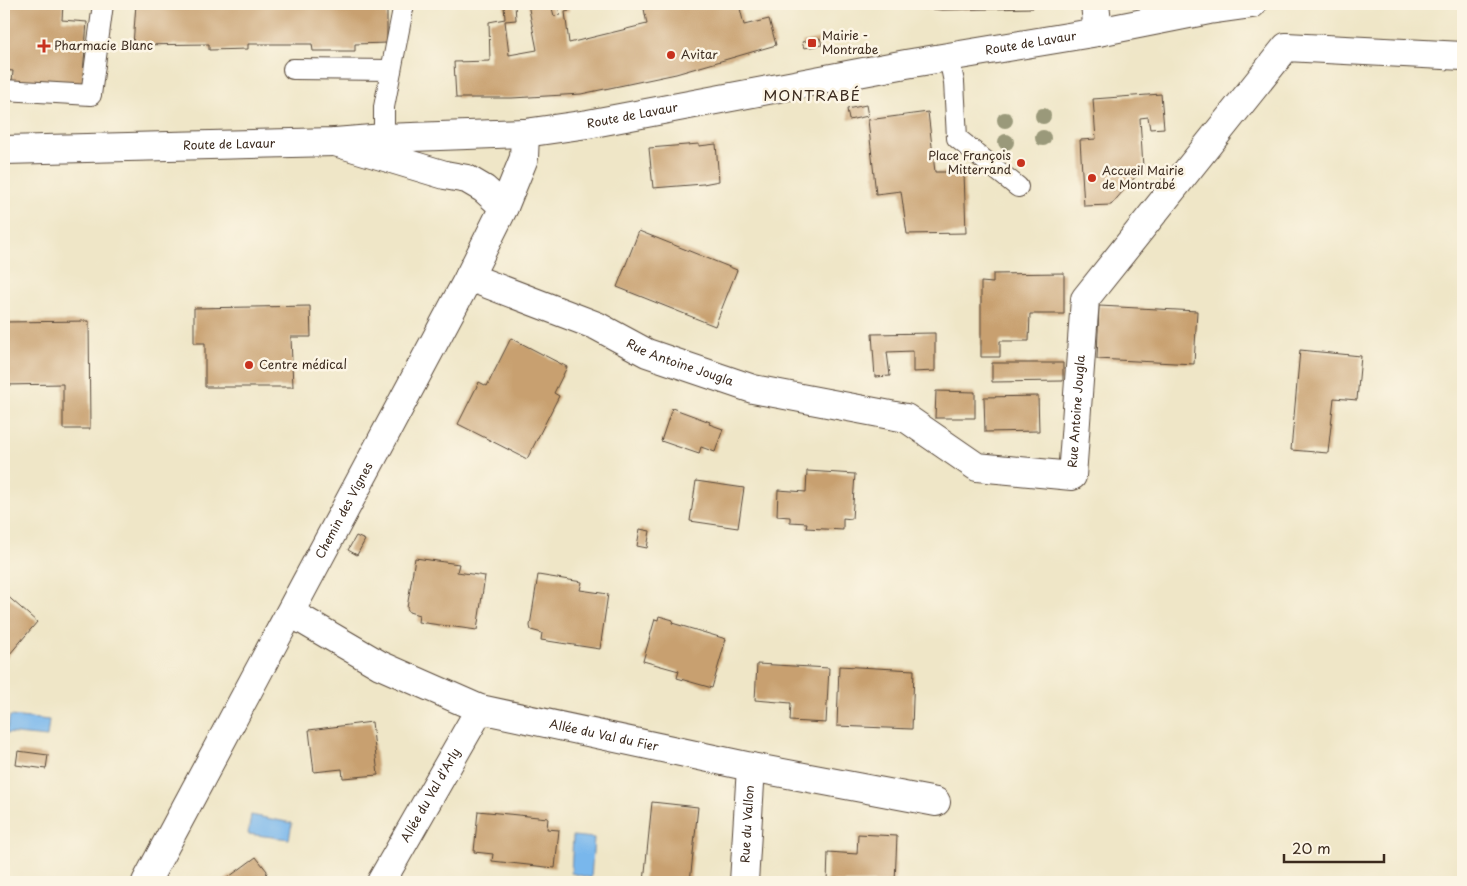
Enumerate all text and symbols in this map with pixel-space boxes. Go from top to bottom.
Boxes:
place label: Mairie - Montrabe [822,26,879,58]
street label: Route de Lavaur [984,26,1078,59]
place label: Pharmacie Blanc [54,36,153,54]
marker: Mairie - Montrabe [806,37,818,49]
marker: Pharmacie Blanc [38,40,50,52]
place label: Avitar [681,45,718,63]
marker: Avitar [665,49,677,61]
district label: MONTRABÉ [763,83,861,106]
street label: Route de Lavaur [585,97,680,132]
street label: Route de Lavaur [183,133,276,154]
place label: Place François Mitterrand [928,146,1012,178]
marker: Place François Mitterrand [1015,157,1027,169]
place label: Accueil Mairie de Montrabé [1102,161,1184,193]
marker: Accueil Mairie de Montrabé [1086,172,1098,184]
street label: Rue Antoine Jougla [624,334,737,390]
street label: Rue Antoine Jougla [1063,354,1089,468]
place label: Centre médical [259,355,347,373]
marker: Centre médical [243,359,255,371]
street label: Chemin des Vignes [310,458,377,562]
street label: Allée du Val du Fier [548,714,661,755]
street label: Allée du Val d'Arly [396,744,464,845]
street label: Rue du Vallon [735,784,758,864]
scale bar [1284,831,1384,863]
text: 20 m [1292,836,1331,859]

